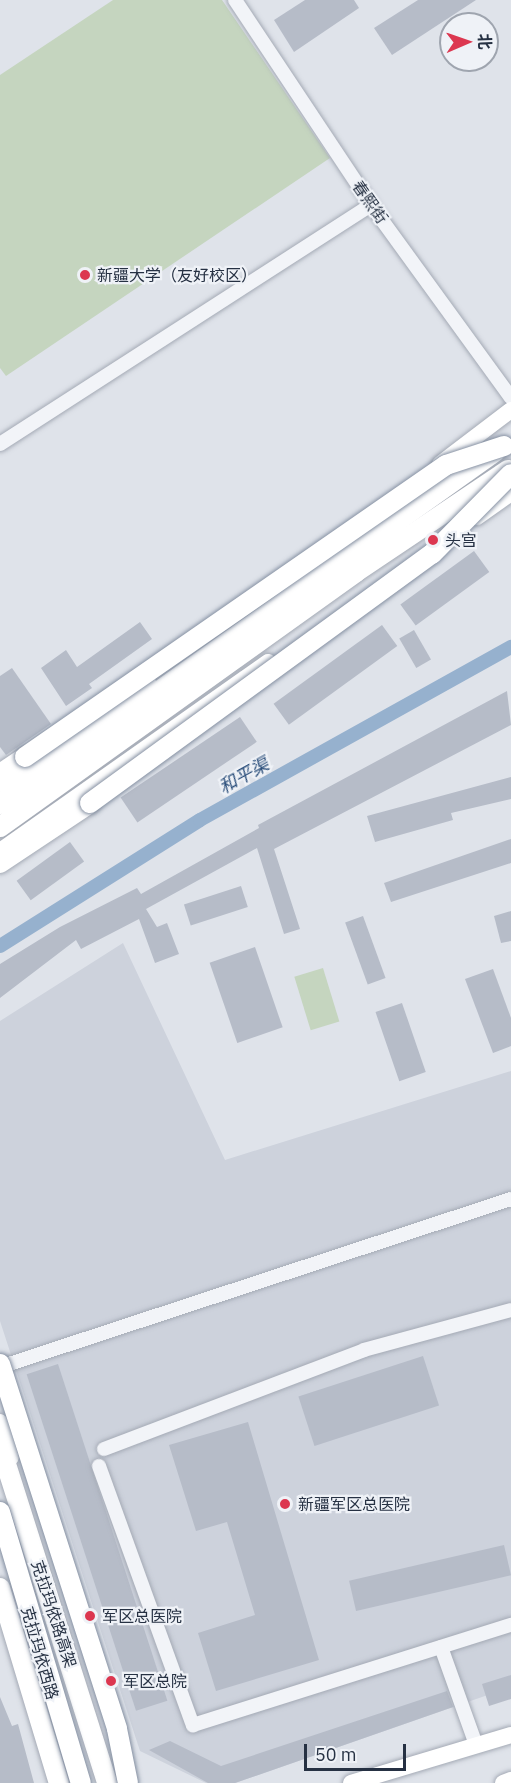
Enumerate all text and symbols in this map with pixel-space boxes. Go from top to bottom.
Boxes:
north arrow [439,12,499,72]
text: 北 [475,33,495,50]
street label: 春熙街 [348,177,392,227]
place label: 新疆大学（友好校区） [97,265,257,285]
marker: 新疆大学（友好校区） [78,268,92,282]
place label: 头宫 [445,530,477,550]
marker: 头宫 [426,533,440,547]
water label: 和平渠 [215,753,273,799]
place label: 新疆军区总医院 [298,1494,410,1514]
marker: 新疆军区总医院 [276,1495,294,1513]
street label: 克拉玛依路高架 [28,1558,80,1670]
street label: 克拉玛依西路 [18,1604,62,1702]
place label: 军区总医院 [102,1606,182,1626]
marker: 军区总医院 [83,1609,97,1623]
place label: 军区总院 [123,1671,187,1691]
marker: 军区总院 [104,1674,118,1688]
scale bar [307,1732,409,1770]
text: 50 m [315,1743,357,1766]

